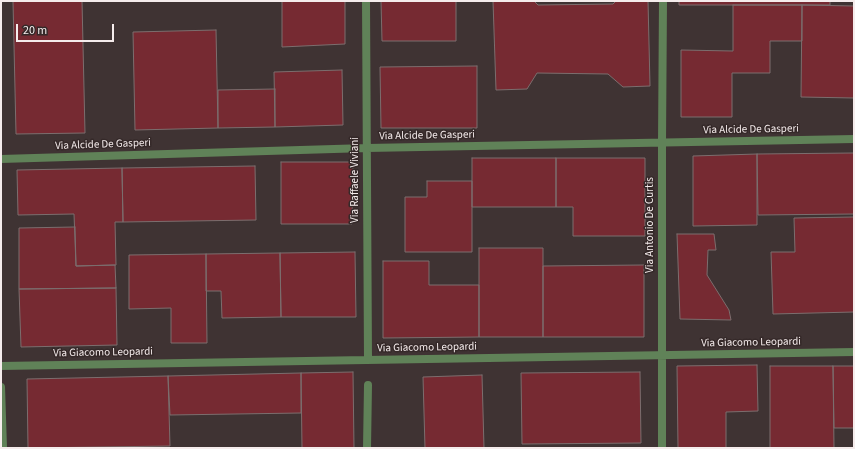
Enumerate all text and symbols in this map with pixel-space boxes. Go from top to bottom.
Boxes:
scale bar [18,16,116,42]
text: 20 m [23,22,47,39]
street label: Via Alcide De Gasperi [703,123,799,137]
street label: Via Alcide De Gasperi [379,129,475,143]
street label: Via Alcide De Gasperi [55,137,151,153]
street label: Via Raffaele Viviani [349,137,363,223]
street label: Via Antonio De Curtis [644,177,658,273]
street label: Via Giacomo Leopardi [701,336,801,350]
street label: Via Giacomo Leopardi [377,341,477,355]
street label: Via Giacomo Leopardi [53,346,153,360]

